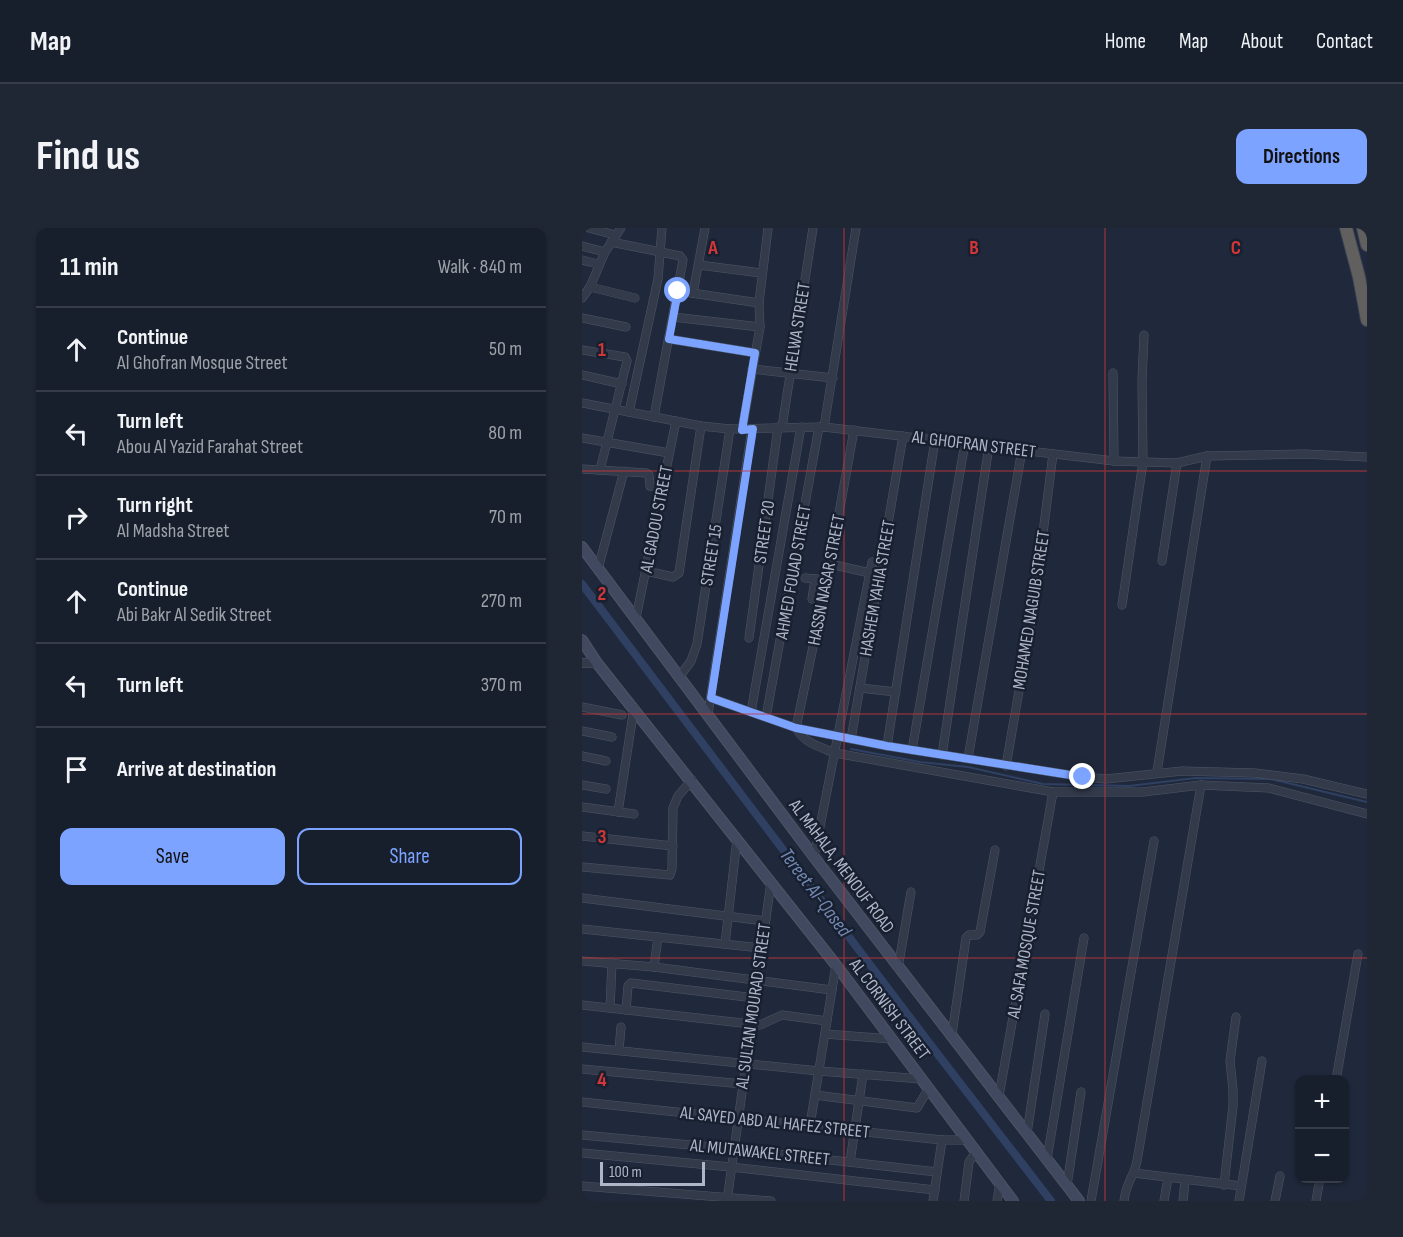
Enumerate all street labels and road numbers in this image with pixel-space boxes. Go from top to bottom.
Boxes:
street label: HELWA STREET [780,281,815,373]
street label: AL GHOFRAN STREET [910,426,1037,463]
street label: AL GADOU STREET [636,464,677,575]
street label: STREET 20 [750,499,779,565]
street label: AHMED FOUAD STREET [771,503,816,642]
street label: HASSN NASAR STREET [804,513,849,647]
street label: HASHEM YAHIA STREET [855,518,900,658]
street label: STREET 15 [696,523,727,587]
street label: MOHAMED NAGUIB STREET [1009,529,1054,691]
street label: AL MAHALA, MENOUF ROAD [784,794,899,937]
street label: AL SAFA MOSQUE STREET [1003,868,1050,1021]
street label: AL SULTAN MOURAD STREET [731,922,776,1091]
street label: AL CORNISH STREET [844,954,934,1064]
street label: AL SAYED ABD AL HAFEZ STREET [678,1102,871,1143]
street label: AL MUTAWAKEL STREET [688,1135,831,1170]

